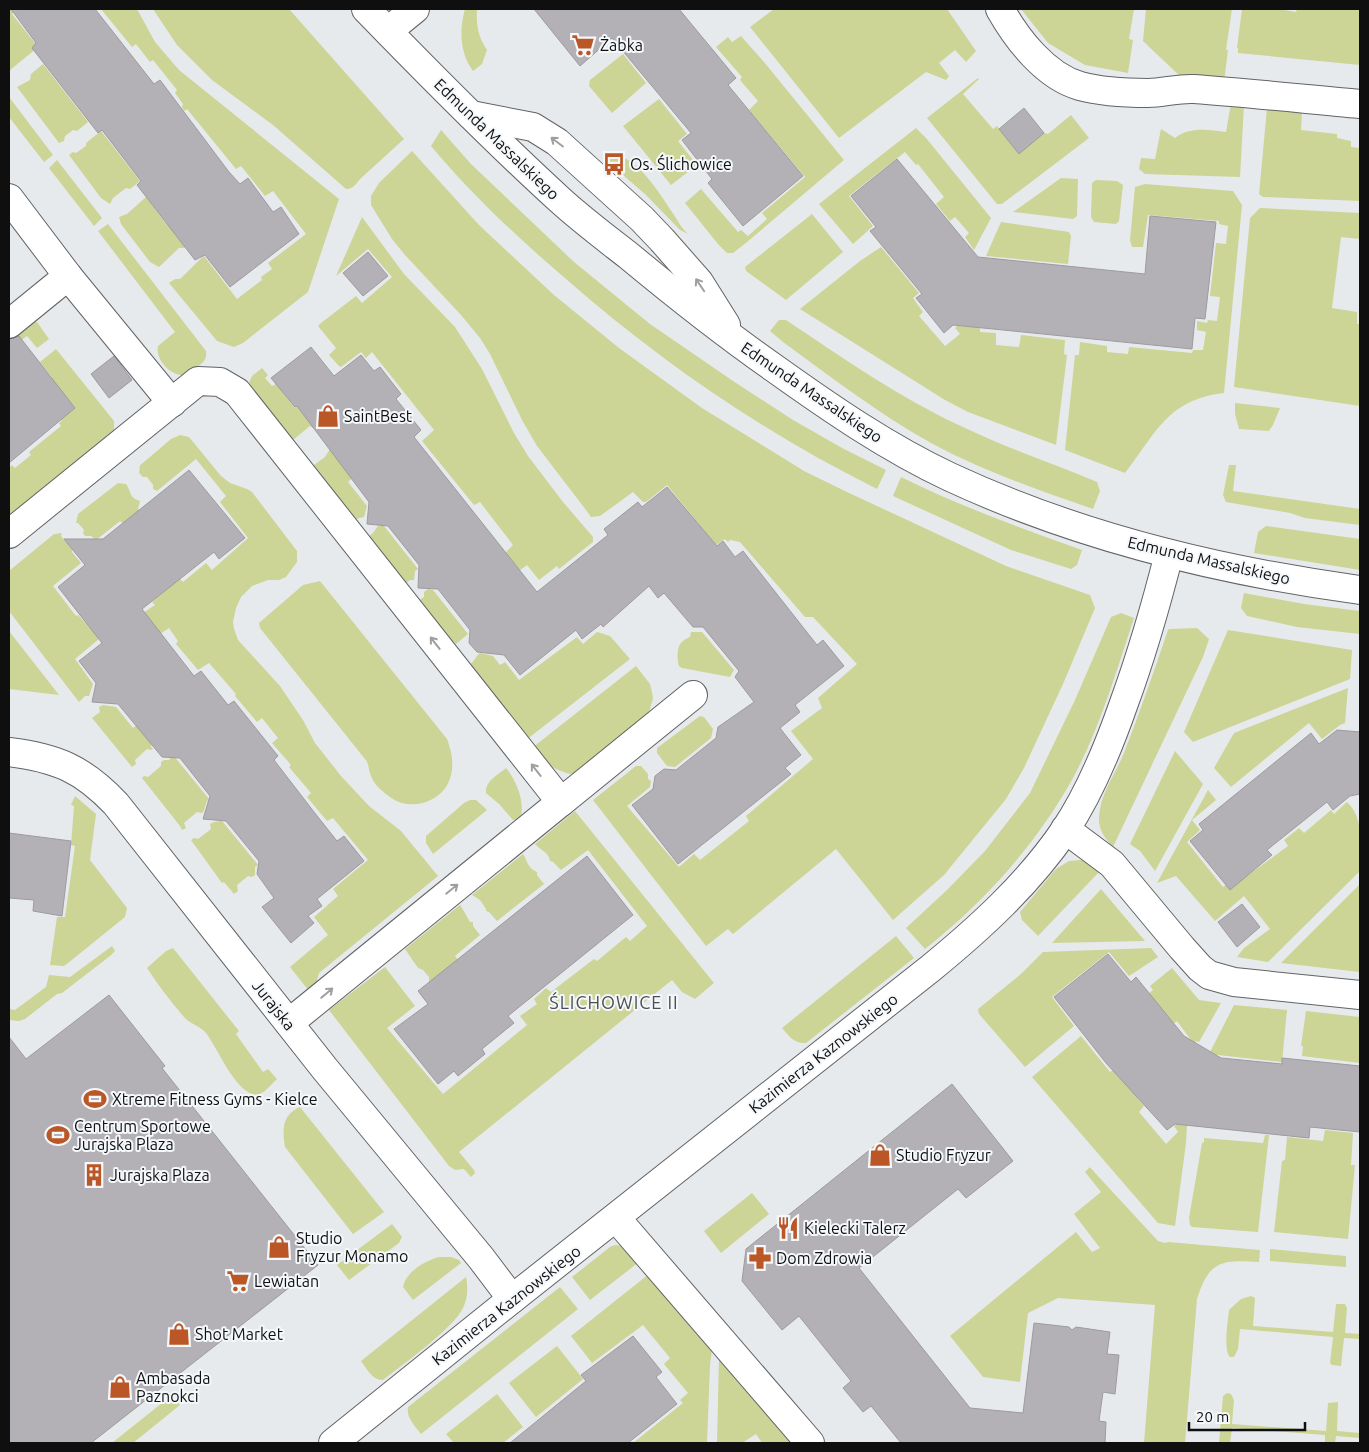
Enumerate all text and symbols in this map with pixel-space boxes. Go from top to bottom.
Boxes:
supermarket icon: Żabka [570,32,596,58]
place label: Żabka [600,36,643,54]
street label: Edmunda Massalskiego [431,75,563,203]
one-way arrow [550,137,563,148]
bus stop icon: Os. Ślichowice [601,151,627,177]
place label: Os. Ślichowice [630,154,732,173]
one-way arrow [695,278,705,292]
street label: Edmunda Massalskiego [738,338,886,446]
shop icon: SaintBest [315,403,341,429]
place label: SaintBest [344,407,413,425]
street label: Edmunda Massalskiego [1126,533,1292,587]
one-way arrow [429,637,440,650]
one-way arrow [531,764,542,777]
one-way arrow [445,884,458,895]
street label: Jurajska [249,976,299,1034]
one-way arrow [320,987,333,998]
street label: Kazimierza Kaznowskiego [745,989,901,1117]
district label: ŚLICHOWICE II [549,991,679,1012]
sports icon: Xtreme Fitness Gyms - Kielce [82,1086,108,1112]
place label: Xtreme Fitness Gyms - Kielce [112,1090,318,1108]
place label: Centrum Sportowe Jurajska Plaza [74,1117,211,1153]
sports icon: Centrum Sportowe Jurajska Plaza [45,1122,71,1148]
shop icon: Studio Fryzur [867,1142,893,1168]
place label: Studio Fryzur [896,1146,991,1164]
building icon: Jurajska Plaza [81,1162,107,1188]
place label: Jurajska Plaza [110,1166,210,1184]
restaurant icon: Kielecki Talerz [775,1215,801,1241]
place label: Kielecki Talerz [804,1219,906,1237]
place label: Studio Fryzur Monamo [296,1229,408,1265]
shop icon: Studio Fryzur Monamo [266,1234,292,1260]
street label: Kazimierza Kaznowskiego [428,1241,584,1369]
pharmacy icon: Dom Zdrowia [747,1245,773,1271]
place label: Dom Zdrowia [776,1249,872,1267]
supermarket icon: Lewiatan [225,1268,251,1294]
place label: Lewiatan [254,1272,319,1290]
shop icon: Shot Market [166,1321,192,1347]
place label: Shot Market [195,1325,284,1343]
place label: Ambasada Paznokci [136,1369,211,1405]
shop icon: Ambasada Paznokci [107,1374,133,1400]
scale bar [1189,1400,1305,1432]
text: 20 m [1196,1408,1229,1425]

